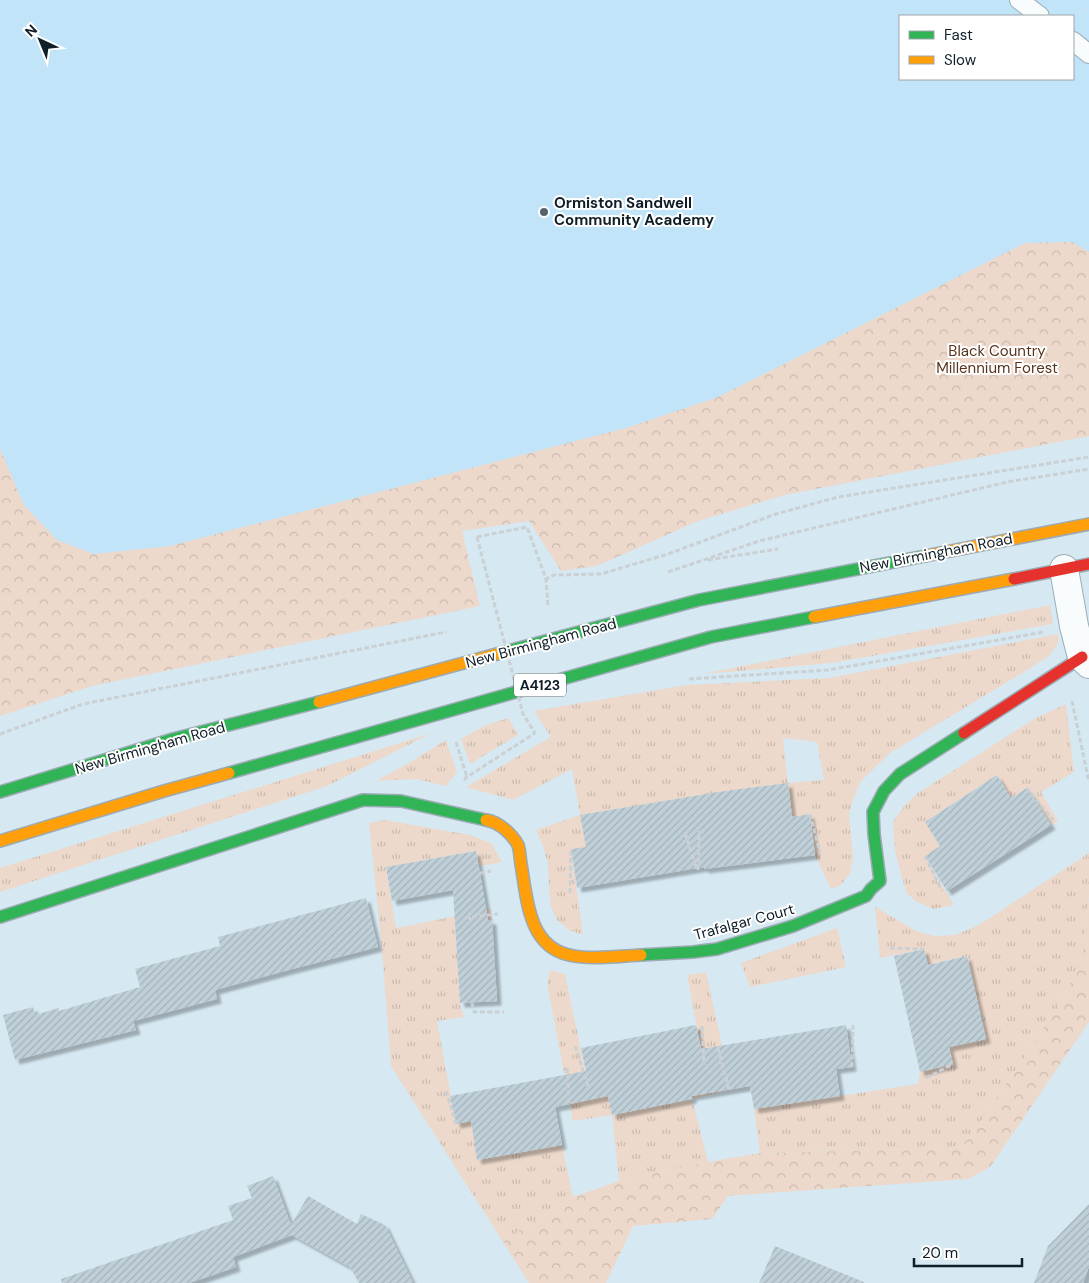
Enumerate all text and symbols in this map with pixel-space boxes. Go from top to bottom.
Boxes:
north arrow [15,15,65,65]
legend [899,15,1074,80]
text: N [21,21,41,41]
text: Fast [944,25,973,45]
text: Slow [944,50,977,70]
place label: Ormiston Sandwell Community Academy [554,193,714,230]
marker: Ormiston Sandwell Community Academy [538,206,550,218]
park label: Black Country Millennium Forest [936,341,1058,378]
street label: New Birmingham Road [858,528,1014,578]
street label: New Birmingham Road [463,613,619,673]
road number: A4123 [514,674,566,696]
street label: New Birmingham Road [73,717,227,779]
street label: Trafalgar Court [692,899,797,945]
scale bar [914,1236,1022,1268]
text: 20 m [922,1243,958,1263]

